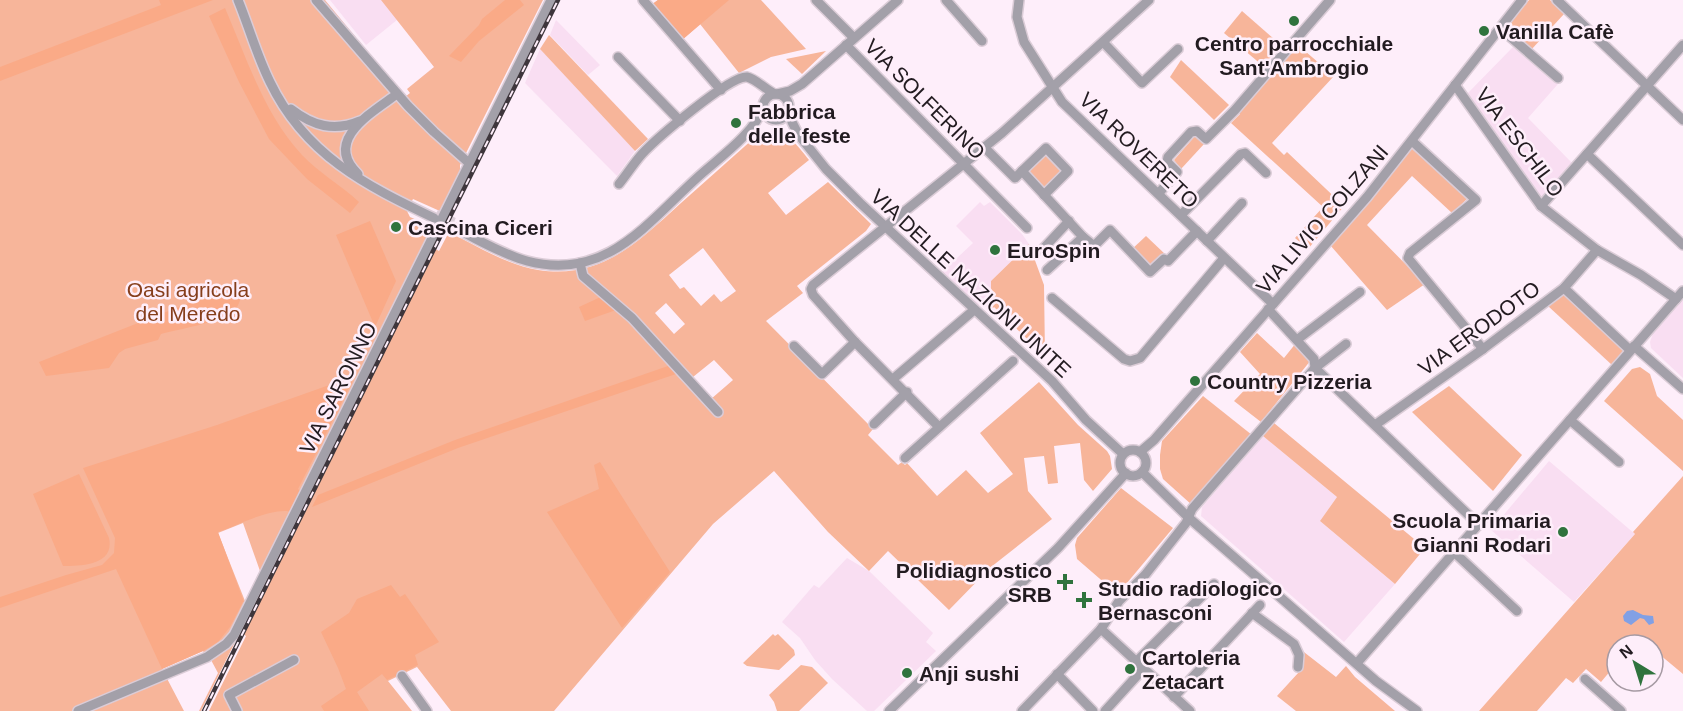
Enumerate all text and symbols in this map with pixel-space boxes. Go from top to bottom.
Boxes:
marker: Centro parrocchiale Sant'Ambrogio [1287,14,1301,28]
place label: Vanilla Cafè [1496,20,1614,43]
marker: Vanilla Cafè [1477,24,1491,38]
place label: Centro parrocchiale Sant'Ambrogio [1195,32,1393,79]
street label: VIA SOLFERINO [860,34,990,164]
street label: VIA ESCHILO [1471,83,1569,201]
street label: VIA ROVERETO [1075,88,1203,212]
place label: Fabbrica delle feste [748,100,851,147]
marker: Fabbrica delle feste [729,116,743,130]
street label: VIA LIVIO COLZANI [1251,140,1393,298]
street label: VIA DELLE NAZIONI UNITE [866,184,1076,382]
place label: Cascina Ciceri [408,216,553,239]
marker: Cascina Ciceri [389,220,403,234]
place label: EuroSpin [1007,239,1100,262]
marker: EuroSpin [988,243,1002,257]
street label: VIA ERODOTO [1414,276,1544,380]
park label: Oasi agricola del Meredo [127,278,250,325]
street label: VIA SARONNO [295,318,381,458]
place label: Country Pizzeria [1207,370,1372,393]
marker: Country Pizzeria [1188,374,1202,388]
place label: Scuola Primaria Gianni Rodari [1392,509,1551,556]
marker: Scuola Primaria Gianni Rodari [1556,525,1570,539]
place label: Polidiagnostico SRB [896,559,1052,606]
marker: Polidiagnostico SRB [1056,573,1074,591]
place label: Studio radiologico Bernasconi [1098,577,1282,624]
marker: Studio radiologico Bernasconi [1075,591,1093,609]
north arrow [1605,633,1665,693]
text: N [1616,641,1636,662]
place label: Cartoleria Zetacart [1142,646,1240,693]
place label: Anji sushi [919,662,1019,685]
marker: Cartoleria Zetacart [1123,662,1137,676]
marker: Anji sushi [900,666,914,680]

